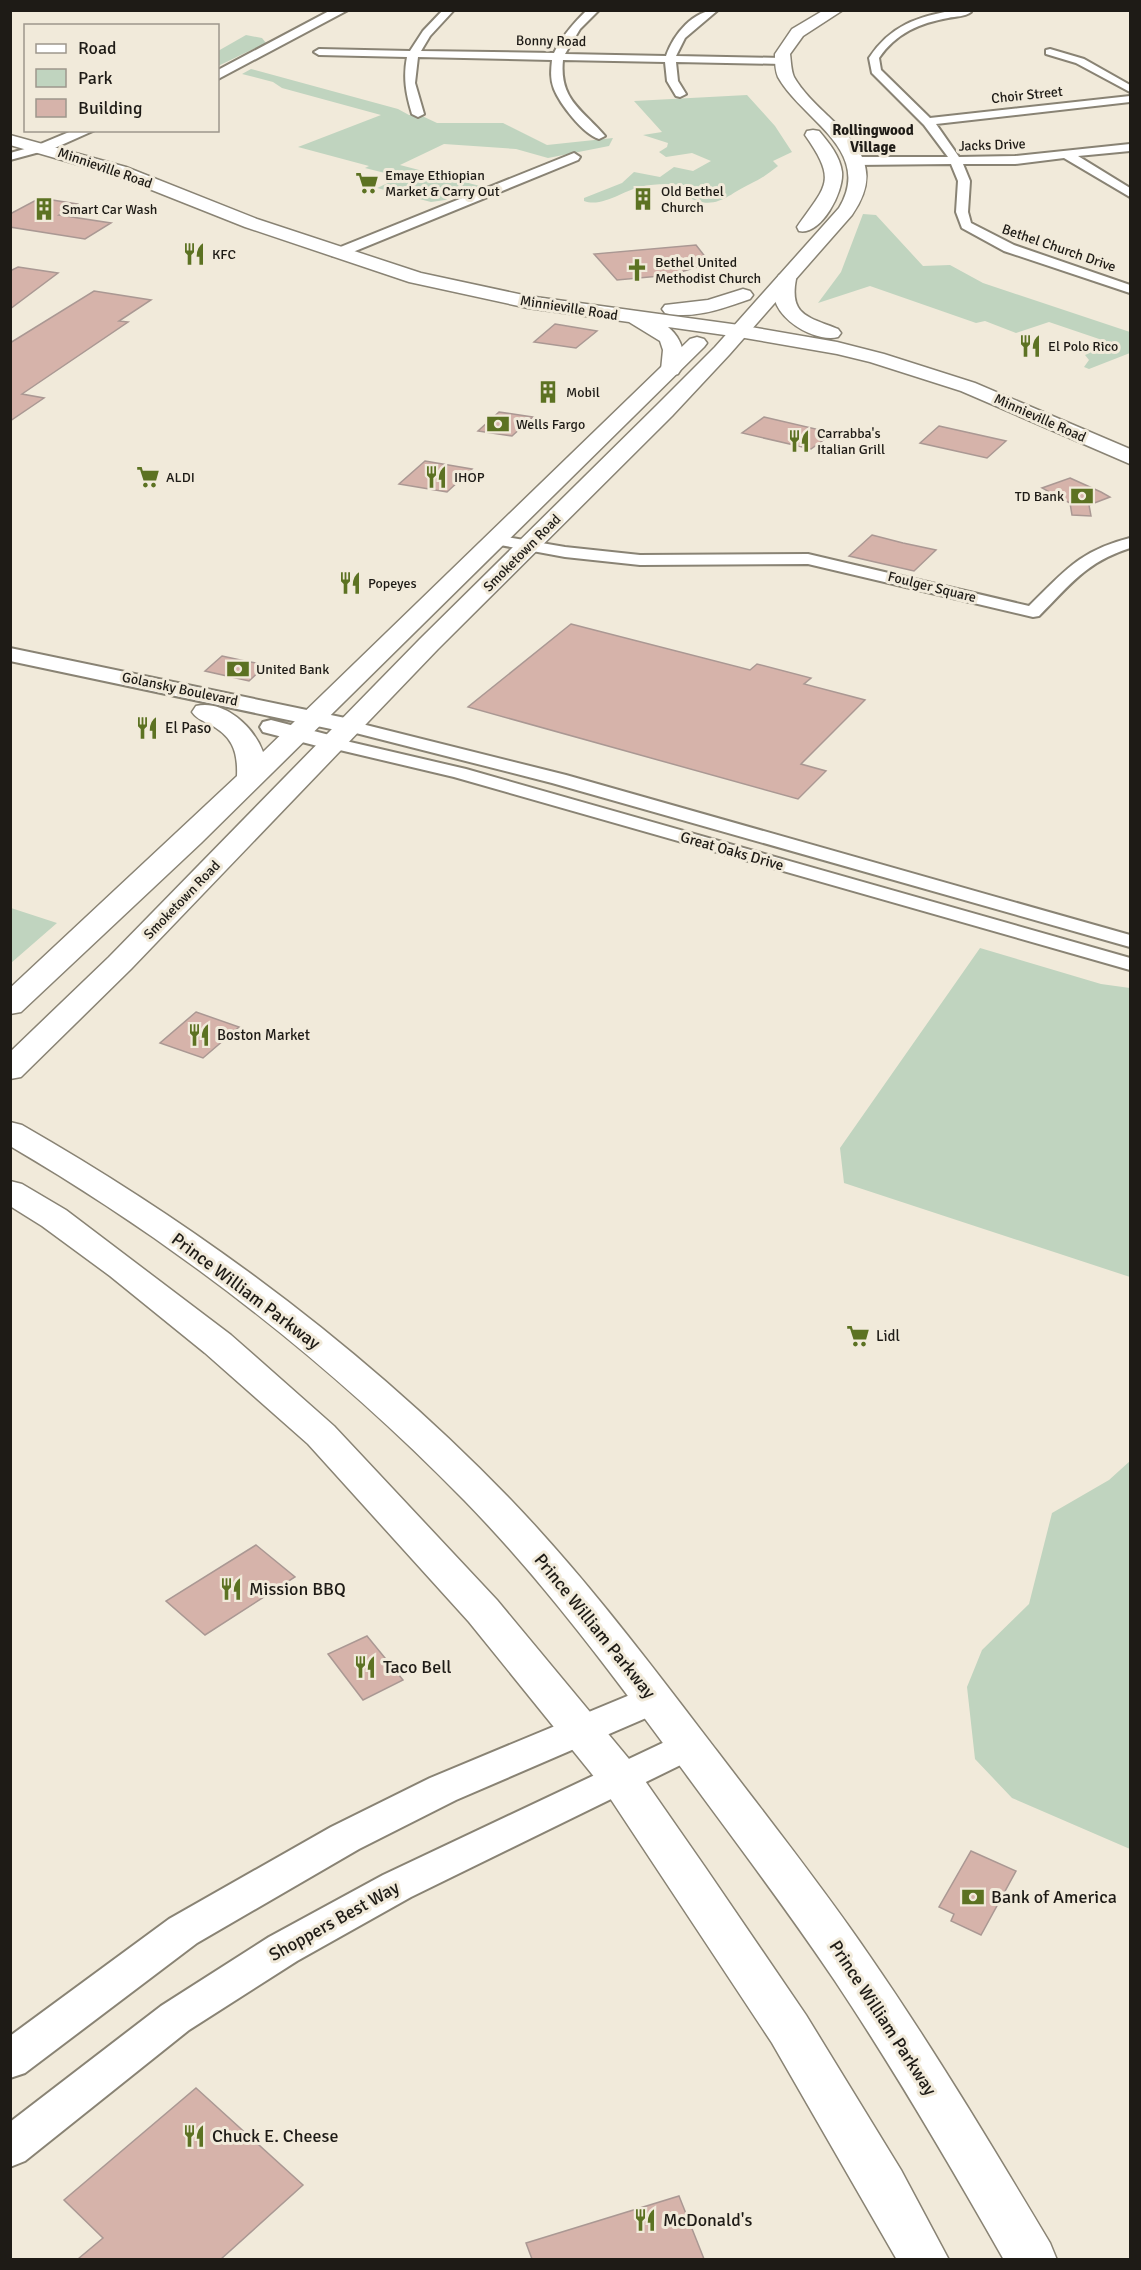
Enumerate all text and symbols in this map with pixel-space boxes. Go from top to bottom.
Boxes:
legend [24,24,219,132]
street label: Bonny Road [516,32,586,50]
text: Road [78,37,117,59]
text: Park [78,67,113,89]
street label: Choir Street [990,83,1064,107]
text: Building [78,97,142,119]
district label: Rollingwood Village [832,121,914,156]
street label: Jacks Drive [958,135,1026,155]
street label: Minnieville Road [55,144,155,192]
place label: Emaye Ethiopian Market & Carry Out [385,167,500,200]
supermarket icon: Emaye Ethiopian Market & Carry Out [354,170,380,196]
place label: Old Bethel Church [661,183,724,216]
building icon: Old Bethel Church [630,186,656,212]
building icon: Smart Car Wash [31,196,57,222]
place label: Smart Car Wash [62,201,157,218]
street label: Bethel Church Drive [1000,221,1118,275]
restaurant icon: KFC [181,241,207,267]
place label: KFC [212,246,236,263]
place label: Bethel United Methodist Church [655,254,761,287]
church icon: Bethel United Methodist Church [624,257,650,283]
street label: Minnieville Road [519,292,619,324]
restaurant icon: El Polo Rico [1017,333,1043,359]
place label: El Polo Rico [1048,338,1118,355]
building icon: Mobil [535,379,561,405]
place label: Mobil [566,384,600,401]
street label: Minnieville Road [991,390,1089,446]
bank icon: Wells Fargo [485,411,511,437]
place label: Wells Fargo [516,416,585,433]
place label: Carrabba's Italian Grill [817,425,885,458]
restaurant icon: Carrabba's Italian Grill [786,428,812,454]
supermarket icon: ALDI [135,464,161,490]
restaurant icon: IHOP [423,464,449,490]
place label: ALDI [166,469,195,486]
place label: IHOP [454,469,485,486]
bank icon: TD Bank [1069,483,1095,509]
place label: TD Bank [1015,488,1064,505]
street label: Smoketown Road [480,511,564,595]
street label: Foulger Square [886,568,978,606]
restaurant icon: Popeyes [337,570,363,596]
place label: Popeyes [368,575,417,592]
bank icon: United Bank [225,656,251,682]
place label: United Bank [256,661,329,678]
street label: Golansky Boulevard [121,668,239,710]
restaurant icon: El Paso [134,715,160,741]
place label: El Paso [165,719,212,737]
street label: Great Oaks Drive [678,828,786,874]
street label: Smoketown Road [140,857,224,943]
restaurant icon: Boston Market [186,1022,212,1048]
place label: Boston Market [217,1026,310,1044]
street label: Prince William Parkway [167,1228,325,1354]
supermarket icon: Lidl [845,1323,871,1349]
place label: Lidl [876,1327,900,1345]
street label: Prince William Parkway [530,1549,661,1703]
restaurant icon: Mission BBQ [218,1576,244,1602]
place label: Mission BBQ [249,1578,346,1600]
restaurant icon: Taco Bell [352,1654,378,1680]
place label: Taco Bell [383,1656,452,1678]
street label: Shoppers Best Way [265,1876,404,1966]
bank icon: Bank of America [960,1884,986,1910]
place label: Bank of America [991,1886,1117,1908]
street label: Prince William Parkway [825,1936,942,2100]
restaurant icon: Chuck E. Cheese [181,2123,207,2149]
place label: Chuck E. Cheese [212,2125,338,2147]
restaurant icon: McDonald's [632,2207,658,2233]
place label: McDonald's [663,2209,752,2231]

